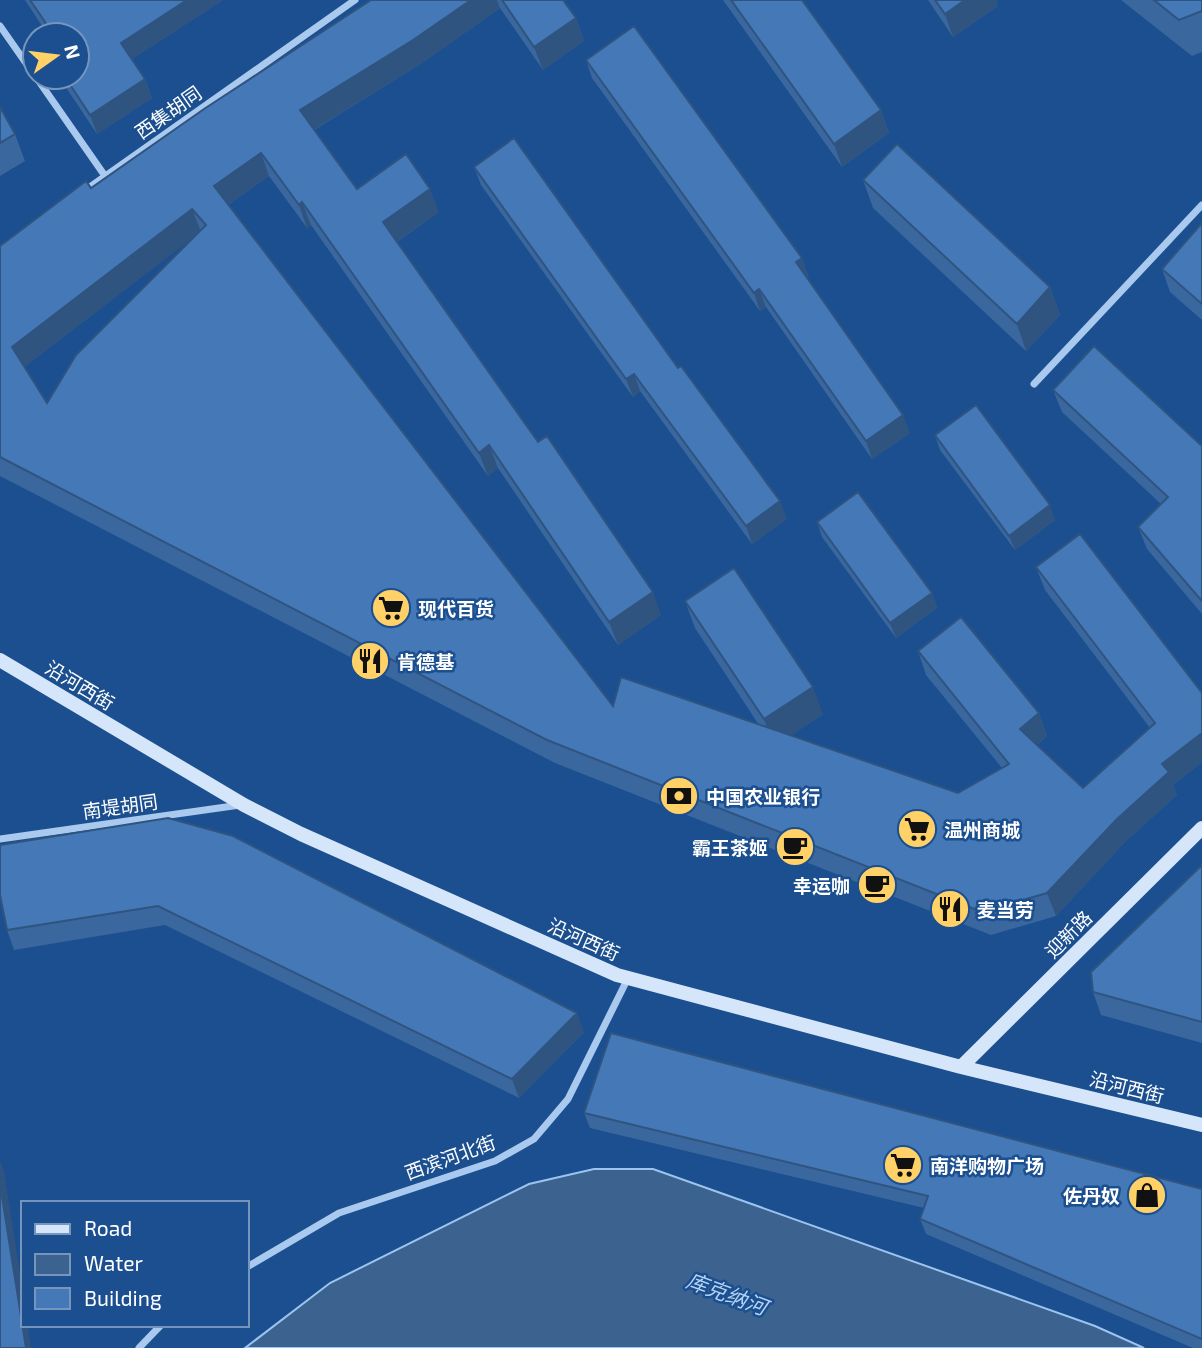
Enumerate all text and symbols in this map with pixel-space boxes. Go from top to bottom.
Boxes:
north arrow [21,21,91,91]
text: N [60,42,86,61]
street label: 西集胡同 [130,81,206,143]
supermarket icon: 现代百货 [370,587,412,629]
place label: 现代百货 [418,597,494,620]
restaurant icon: 肯德基 [349,640,391,682]
place label: 肯德基 [397,650,455,673]
street label: 沿河西街 [41,656,119,714]
bank icon: 中国农业银行 [658,775,700,817]
place label: 中国农业银行 [706,785,820,808]
street label: 南堤胡同 [81,789,159,823]
supermarket icon: 温州商城 [896,808,938,850]
place label: 温州商城 [944,818,1020,841]
cafe icon: 霸王茶姬 [774,826,816,868]
place label: 霸王茶姬 [692,836,768,859]
cafe icon: 幸运咖 [856,864,898,906]
place label: 幸运咖 [793,874,850,897]
restaurant icon: 麦当劳 [929,888,971,930]
place label: 麦当劳 [977,898,1034,921]
street label: 迎新路 [1040,906,1096,962]
street label: 沿河西街 [545,913,623,965]
street label: 沿河西街 [1087,1067,1167,1107]
street label: 西滨河北街 [401,1130,499,1184]
supermarket icon: 南洋购物广场 [882,1144,924,1186]
place label: 南洋购物广场 [930,1154,1044,1177]
shop icon: 佐丹奴 [1126,1174,1168,1216]
place label: 佐丹奴 [1063,1184,1120,1207]
legend [21,1201,248,1327]
text: Road [84,1215,132,1240]
text: Water [84,1250,143,1275]
water label: 库克纳河 [683,1267,775,1320]
text: Building [84,1285,162,1310]

